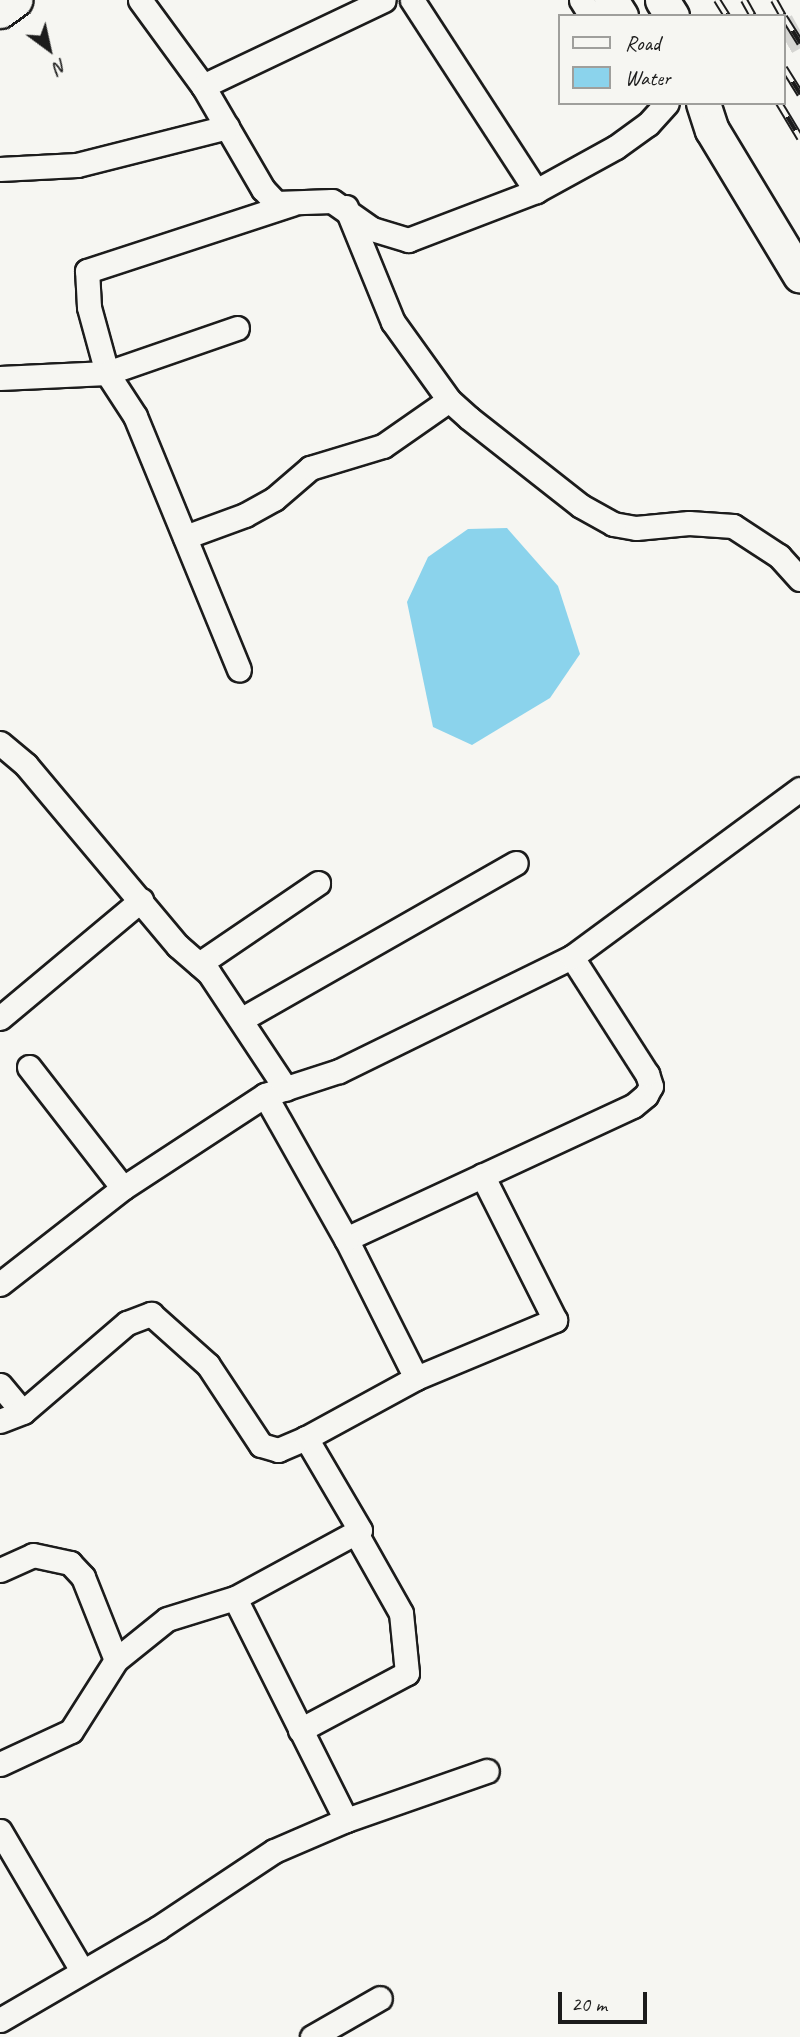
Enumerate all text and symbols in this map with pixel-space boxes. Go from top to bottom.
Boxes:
north arrow [14,14,84,84]
legend [558,14,786,105]
text: Road [625,30,660,56]
text: N [49,53,72,80]
text: Water [625,65,671,91]
scale bar [562,1978,651,2022]
text: 20 m [571,1991,607,2017]

